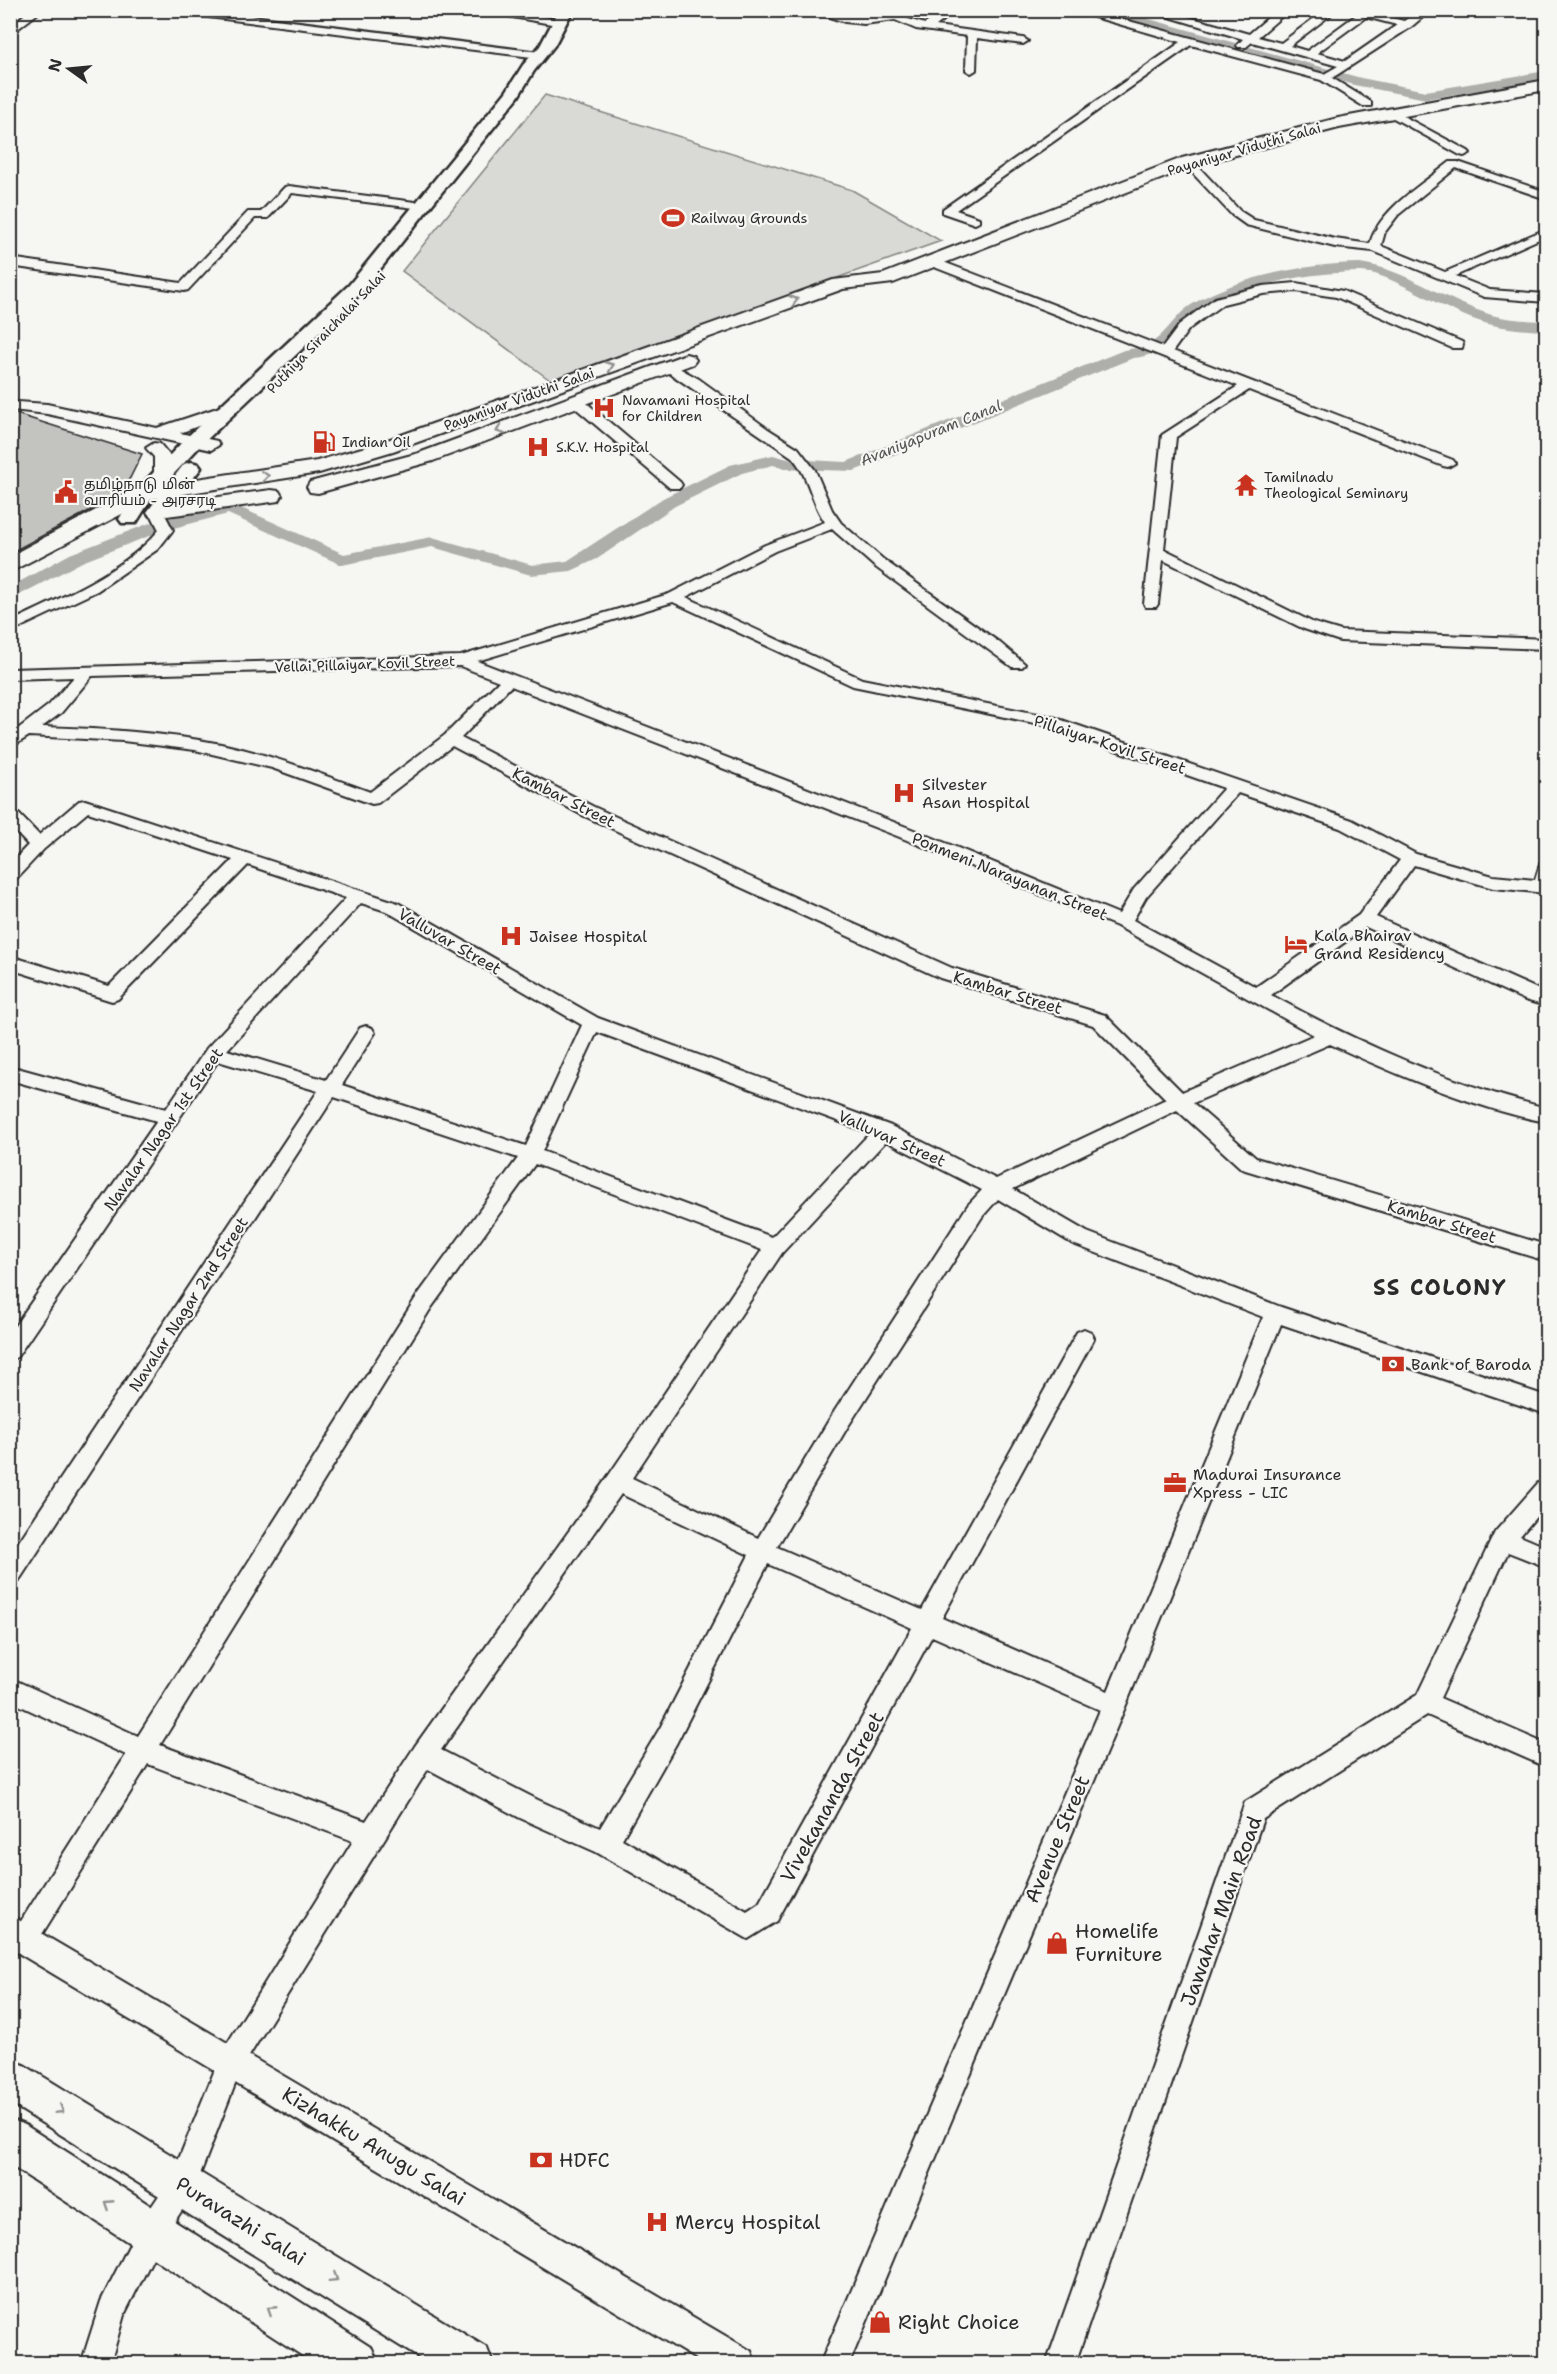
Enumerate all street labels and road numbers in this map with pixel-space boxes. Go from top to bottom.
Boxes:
street label: Payaniyar Viduthi Salai [1165,118,1323,180]
street label: Puthiya Siraichalai Salai [263,267,389,397]
street label: Payaniyar Viduthi Salai [441,363,597,435]
street label: Vellai Pillaiyar Kovil Street [274,652,456,676]
street label: Pillaiyar Kovil Street [1031,710,1189,779]
street label: Kambar Street [509,762,619,832]
street label: Ponmeni Narayanan Street [909,828,1111,925]
street label: Valluvar Street [394,903,505,979]
street label: Kambar Street [951,966,1065,1019]
street label: Navalar Nagar 1st Street [99,1044,228,1215]
street label: Valluvar Street [835,1105,949,1172]
street label: Kambar Street [1385,1195,1499,1248]
street label: Navalar Nagar 2nd Street [124,1213,253,1396]
street label: Vivekananda Street [774,1707,890,1887]
street label: Avenue Street [1018,1771,1096,1907]
street label: Jawahar Main Road [1175,1812,1268,2009]
street label: Kizhakku Anugu Salai [277,2081,471,2211]
street label: Puravazhi Salai [171,2171,311,2271]

